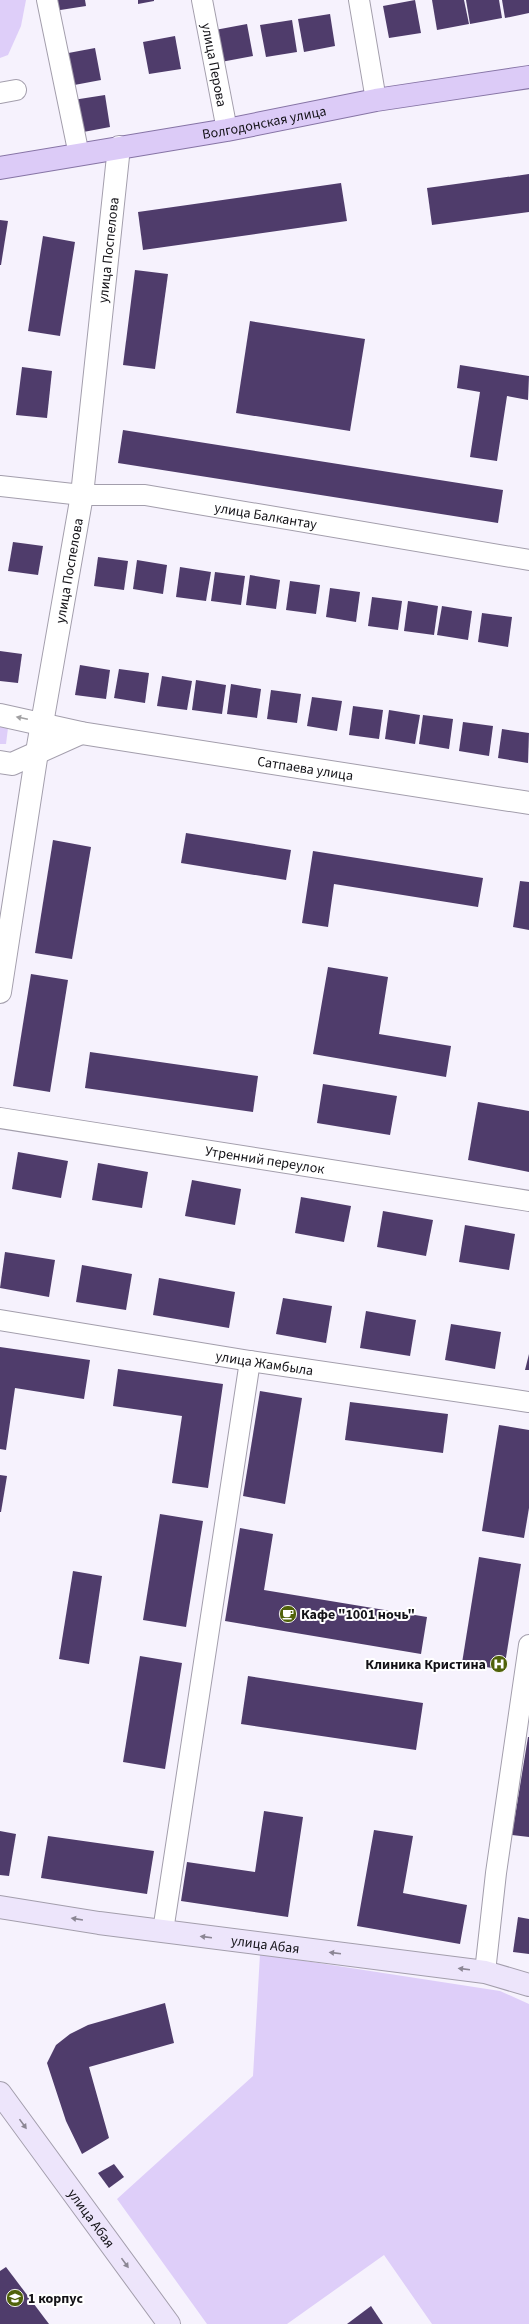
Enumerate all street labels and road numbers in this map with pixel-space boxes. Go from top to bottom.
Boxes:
street label: улица Перова [196,21,231,109]
street label: Волгодонская улица [201,101,328,145]
street label: улица Поспелова [93,196,125,304]
street label: улица Балкантау [213,498,319,535]
street label: улица Поспелова [51,517,89,625]
street label: Сатпаева улица [256,752,355,786]
street label: Утренний переулок [204,1141,326,1180]
street label: улица Жамбыла [214,1347,315,1381]
street label: улица Абая [230,1931,301,1959]
street label: улица Абая [62,2185,119,2252]

